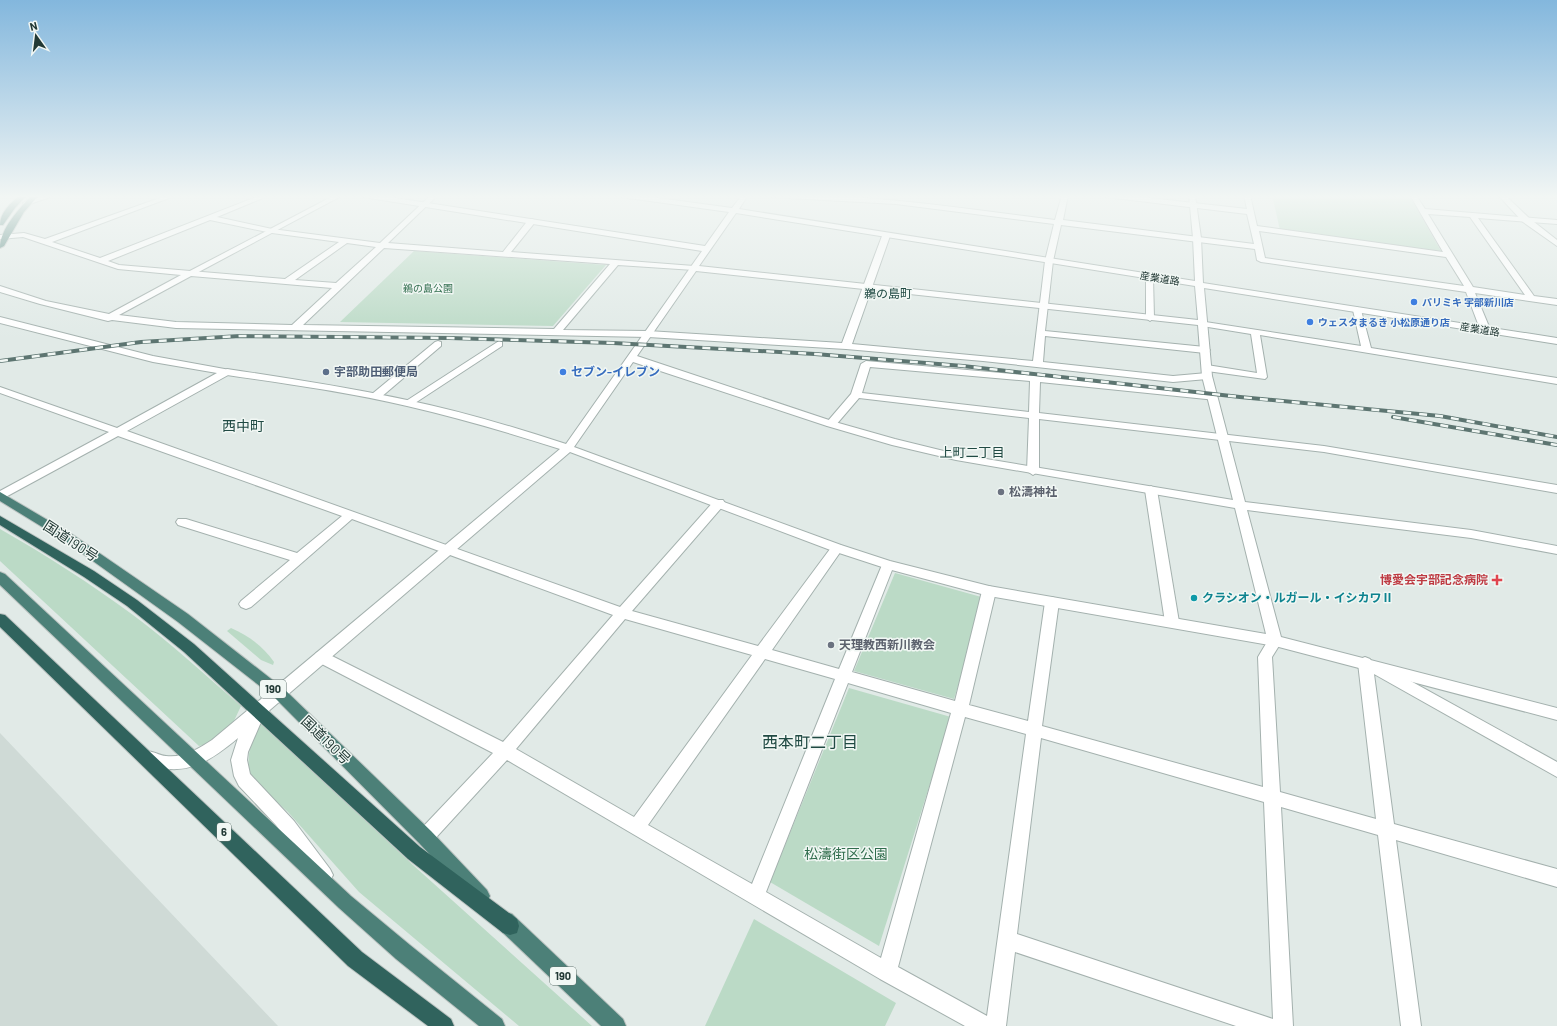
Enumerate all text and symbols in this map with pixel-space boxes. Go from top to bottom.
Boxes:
north arrow [16,16,56,56]
text: N [28,19,39,33]
street label: 産業道路 [1139,269,1181,287]
park label: 鵜の島公園 [403,282,453,294]
district label: 鵜の島町 [864,286,912,300]
place label: パリミキ 宇部新川店 [1422,296,1514,308]
marker: パリミキ 宇部新川店 [1409,297,1419,307]
place label: ウェスタまるき 小松原通り店 [1318,316,1450,328]
marker: ウェスタまるき 小松原通り店 [1305,317,1315,327]
street label: 産業道路 [1459,320,1501,338]
place label: 宇部助田郵便局 [334,364,418,378]
place label: セブン-イレブン [571,364,660,378]
marker: 宇部助田郵便局 [321,367,331,377]
marker: セブン-イレブン [558,367,568,377]
district label: 西中町 [222,417,264,434]
district label: 上町二丁目 [939,444,1005,460]
place label: 松濤神社 [1009,484,1057,498]
marker: 松濤神社 [996,487,1006,497]
street label: 国道190号 [41,517,102,565]
place label: 博愛会宇部記念病院 [1380,572,1488,586]
marker: 博愛会宇部記念病院 [1491,574,1503,586]
place label: クラシオン・ルガール・イシカワⅡ [1202,590,1393,604]
marker: クラシオン・ルガール・イシカワⅡ [1189,593,1199,603]
place label: 天理教西新川教会 [839,637,935,651]
marker: 天理教西新川教会 [826,640,836,650]
road number: 190 [260,680,286,698]
street label: 国道190号 [298,712,355,767]
district label: 西本町二丁目 [762,732,858,751]
road number: 6 [217,823,231,841]
park label: 松濤街区公園 [804,845,888,862]
road number: 190 [550,967,576,985]

